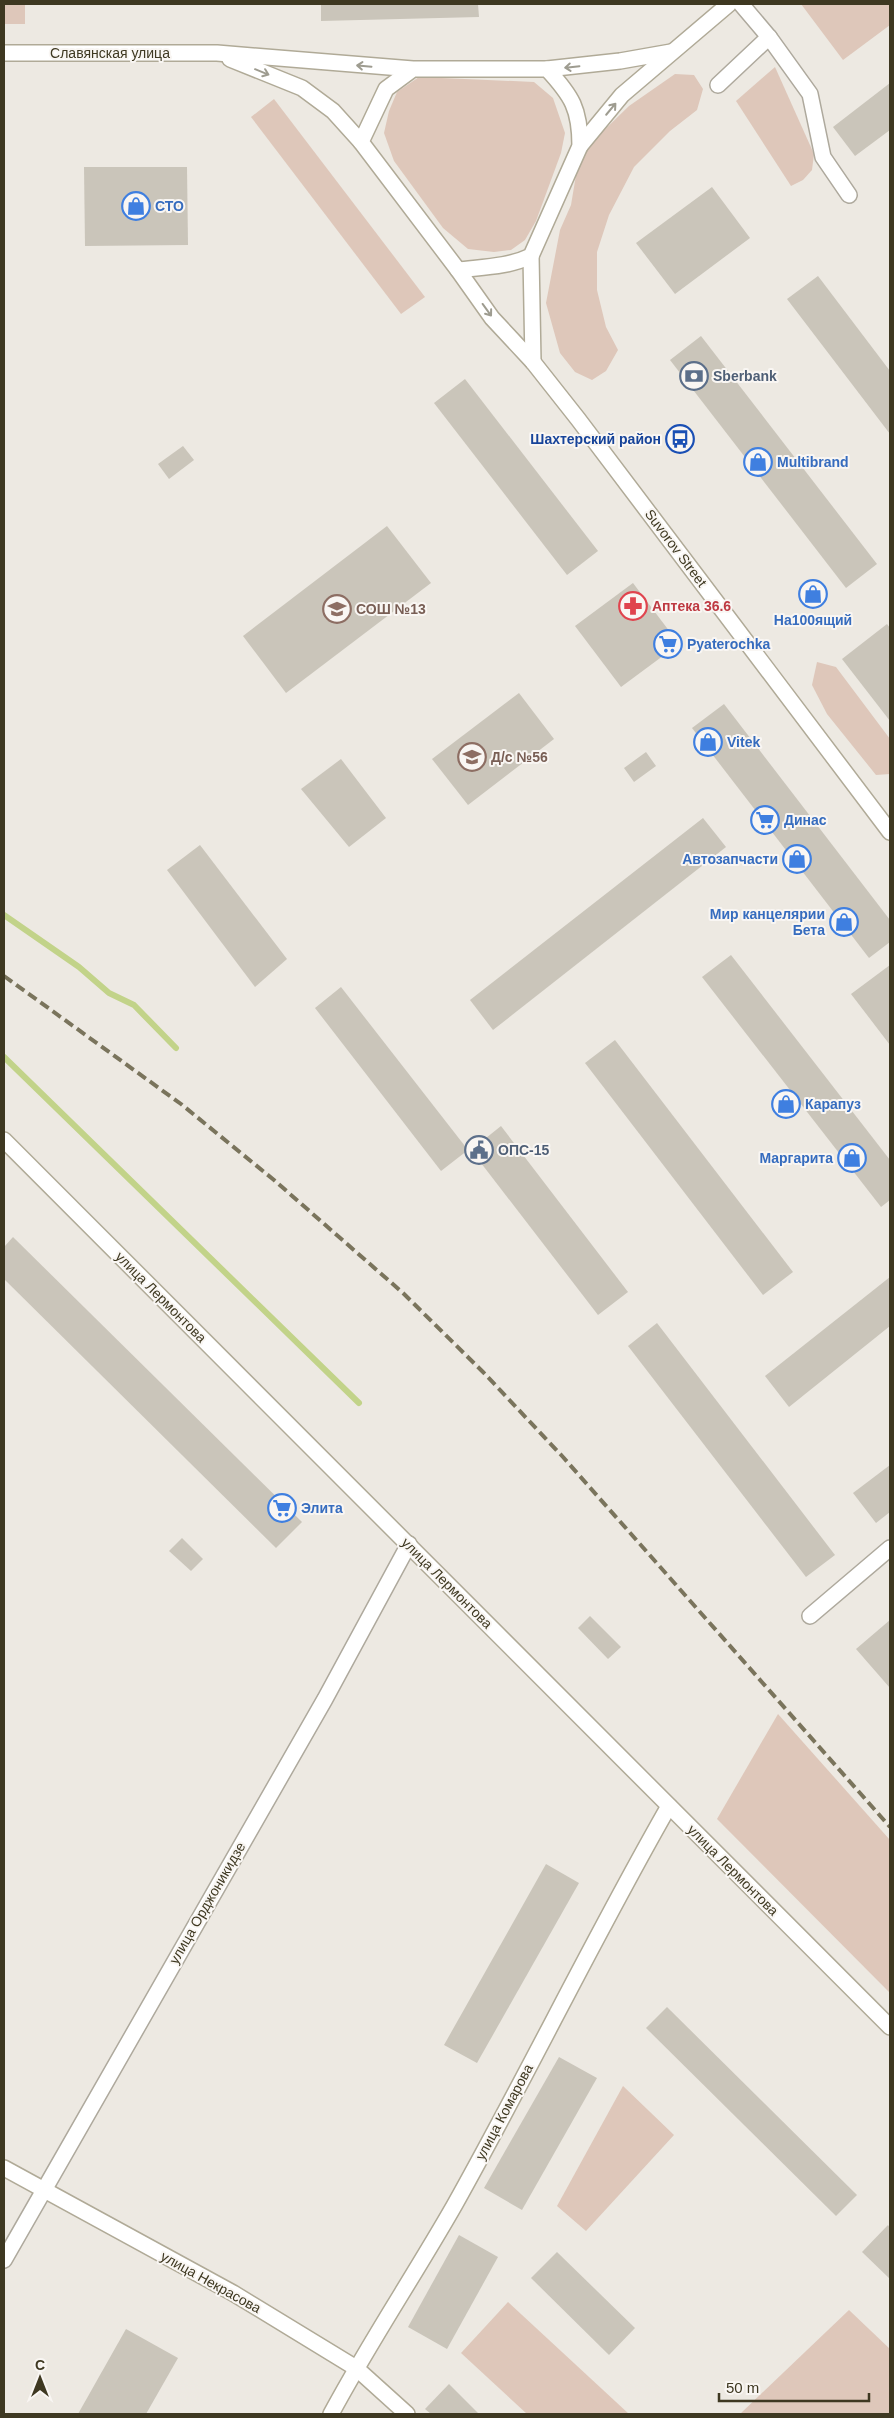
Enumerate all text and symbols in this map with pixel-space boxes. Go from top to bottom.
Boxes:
street label: Славянская улица [50,45,170,61]
one-way arrow [356,61,372,70]
one-way arrow [564,62,580,72]
one-way arrow [254,68,269,77]
one-way arrow [605,102,616,115]
shop icon: СТО [121,191,151,221]
place label: СТО [155,198,184,214]
one-way arrow [481,302,492,316]
bank icon: Sberbank [679,361,709,391]
place label: Sberbank [713,368,777,384]
bus stop icon: Шахтерский район [665,424,695,454]
place label: Шахтерский район [530,431,661,447]
shop icon: Multibrand [743,447,773,477]
place label: Multibrand [777,454,849,470]
street label: Suvorov Street [642,506,710,590]
shop icon: На100ящий [798,579,828,609]
pharmacy icon: Аптека 36.6 [618,591,648,621]
school or university icon: СОШ №13 [322,594,352,624]
place label: Аптека 36.6 [652,598,731,614]
place label: СОШ №13 [356,601,426,617]
place label: На100ящий [774,612,852,628]
supermarket icon: Pyaterochka [653,629,683,659]
place label: Pyaterochka [687,636,770,652]
shop icon: Vitek [693,727,723,757]
place label: Vitek [727,734,760,750]
school or university icon: Д/с №56 [457,742,487,772]
place label: Д/с №56 [491,749,548,765]
supermarket icon: Динас [750,805,780,835]
place label: Динас [784,812,827,828]
shop icon: Автозапчасти [782,844,812,874]
place label: Автозапчасти [682,851,778,867]
place label: Мир канцелярии Бета [710,906,825,938]
shop icon: Мир канцелярии Бета [829,907,859,937]
shop icon: Карапуз [771,1089,801,1119]
place label: Карапуз [805,1096,861,1112]
public building icon: ОПС-15 [464,1135,494,1165]
place label: ОПС-15 [498,1142,550,1158]
shop icon: Маргарита [837,1143,867,1173]
place label: Маргарита [759,1150,833,1166]
street label: улица Лермонтова [112,1248,210,1346]
supermarket icon: Элита [267,1493,297,1523]
place label: Элита [301,1500,343,1516]
street label: улица Лермонтова [398,1534,496,1632]
street label: улица Лермонтова [684,1821,782,1919]
street label: улица Орджоникидзе [166,1839,248,1967]
street label: улица Комарова [472,2061,536,2163]
street label: улица Некрасова [158,2248,264,2316]
north arrow [15,2353,65,2403]
text: С [35,2357,45,2373]
scale bar [719,2370,869,2402]
text: 50 m [726,2379,759,2396]

